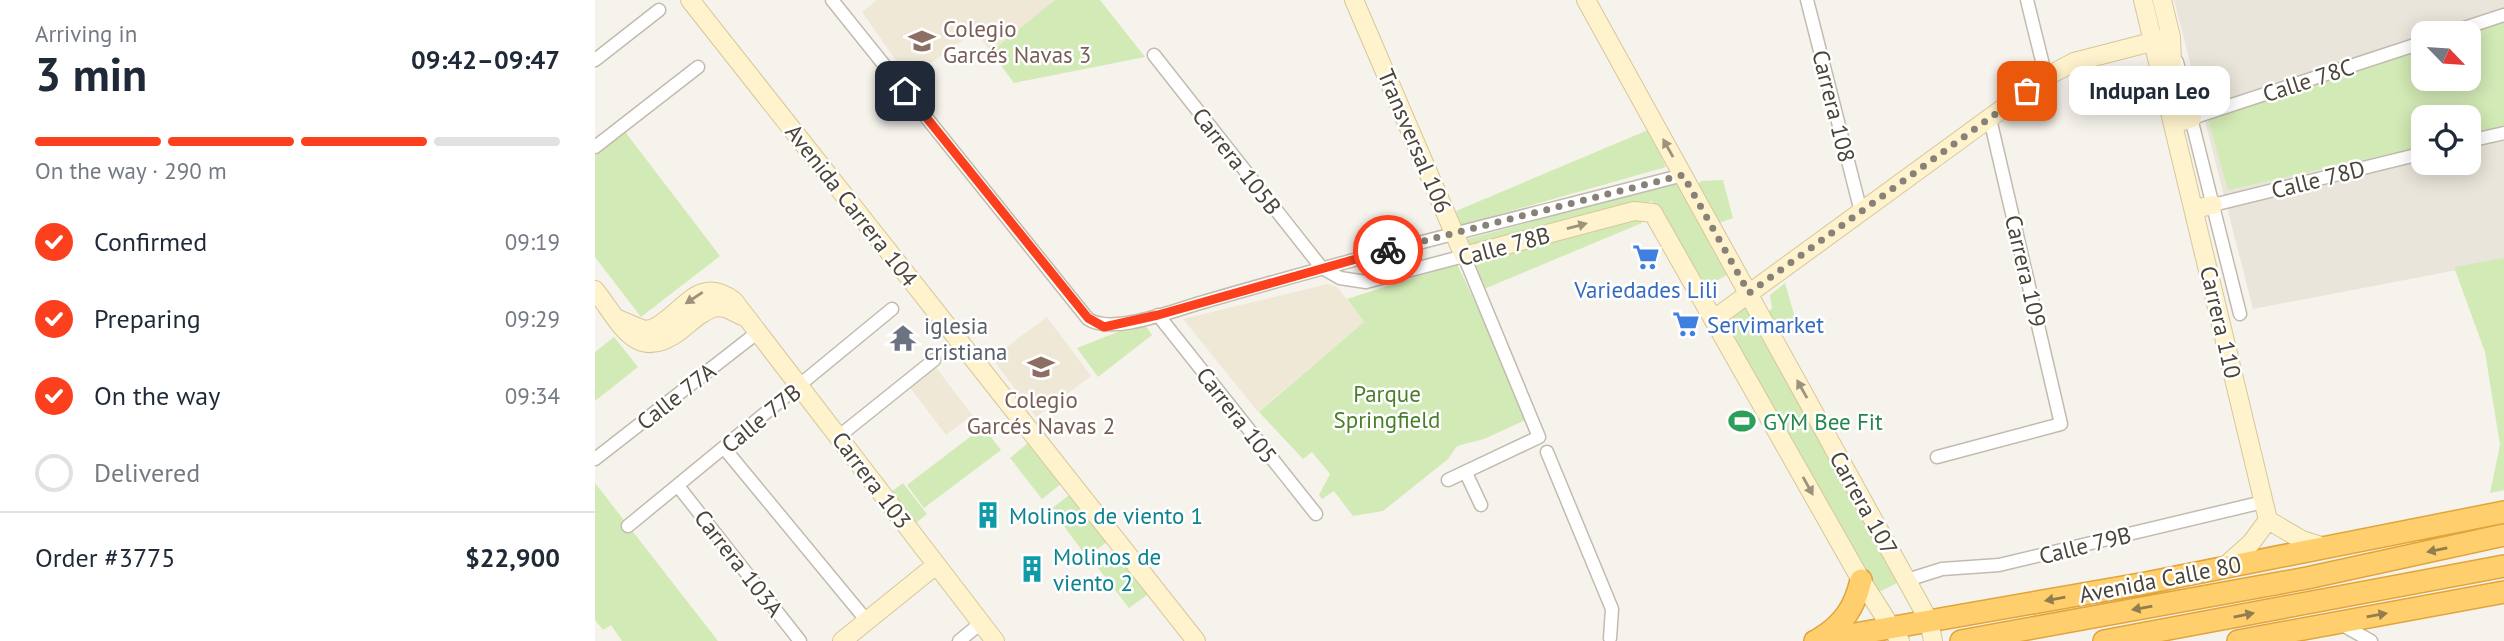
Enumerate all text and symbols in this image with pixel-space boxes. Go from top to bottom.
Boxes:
place label: Colegio Garcés Navas 3 [943,14,1091,69]
text: Arriving in [35,19,137,48]
north arrow [2411,21,2481,91]
map controls [2411,21,2481,175]
school or university icon: Colegio Garcés Navas 3 [907,26,937,56]
text: 09:42–09:47 [411,43,560,76]
text: 3 min [35,44,147,104]
street label: Carrera 108 [1806,47,1862,165]
street label: Calle 78C [2259,52,2357,108]
pin [875,61,935,121]
pin [1997,61,2057,121]
street label: Transversal 106 [1372,65,1458,217]
callout: Indupan Leo [2069,66,2230,116]
icon: home [886,72,924,110]
icon: bag [2008,72,2046,110]
text: Indupan Leo [2089,76,2210,105]
street label: Carrera 105B [1186,102,1288,220]
button: locate [2411,105,2481,175]
street label: Avenida Carrera 104 [780,118,925,292]
one-way arrow [1662,138,1674,158]
street label: Calle 78D [2268,153,2368,205]
text: On the way · 290 m [35,156,227,185]
street label: Carrera 109 [1999,212,2053,330]
courier [1353,215,1423,285]
street label: Calle 78B [1455,220,1553,272]
one-way arrow [1567,220,1589,231]
icon: check [35,223,73,261]
text: Confirmed [94,225,207,258]
text: 09:19 [505,227,560,256]
icon: bike [1369,231,1407,269]
supermarket icon: Variedades Lili [1631,242,1661,272]
street label: Carrera 110 [2194,263,2248,381]
place label: Variedades Lili [1573,275,1718,304]
one-way arrow [685,291,703,305]
icon: check [35,300,73,338]
text: Preparing [94,302,201,335]
text: 09:29 [505,304,560,333]
supermarket icon: Servimarket [1671,309,1701,339]
place label: Servimarket [1707,310,1824,339]
place label: iglesia cristiana [924,311,1007,366]
temple icon: iglesia cristiana [888,323,918,353]
school or university icon: Colegio Garcés Navas 2 [1026,352,1056,382]
street label: Calle 77A [631,356,722,436]
street label: Carrera 105 [1190,361,1284,469]
icon: check [35,377,73,415]
street label: Calle 77B [715,377,807,459]
text: On the way [94,379,220,412]
park label: Parque Springfield [1334,379,1440,434]
one-way arrow [1796,379,1808,399]
text: 09:34 [505,381,560,410]
place label: Colegio Garcés Navas 2 [967,385,1115,440]
sports icon: GYM Bee Fit [1727,406,1757,436]
place label: GYM Bee Fit [1763,407,1883,436]
street label: Carrera 103 [826,426,918,534]
street label: Carrera 107 [1824,446,1904,560]
text: Delivered [94,456,200,489]
one-way arrow [1802,476,1814,495]
building icon: Molinos de viento 1 [973,500,1003,530]
place label: Molinos de viento 1 [1009,501,1203,530]
street label: Carrera 103A [688,504,790,623]
street label: Calle 79B [2036,520,2134,570]
text: Order #3775 [35,541,175,574]
text: $22,900 [465,541,560,574]
place label: Molinos de viento 2 [1053,542,1161,597]
one-way arrow [2426,544,2448,555]
street label: Avenida Calle 80 [2077,549,2243,609]
building icon: Molinos de viento 2 [1017,554,1047,584]
one-way arrow [2043,594,2065,605]
one-way arrow [2131,603,2153,614]
one-way arrow [2233,610,2255,621]
one-way arrow [2366,610,2388,621]

